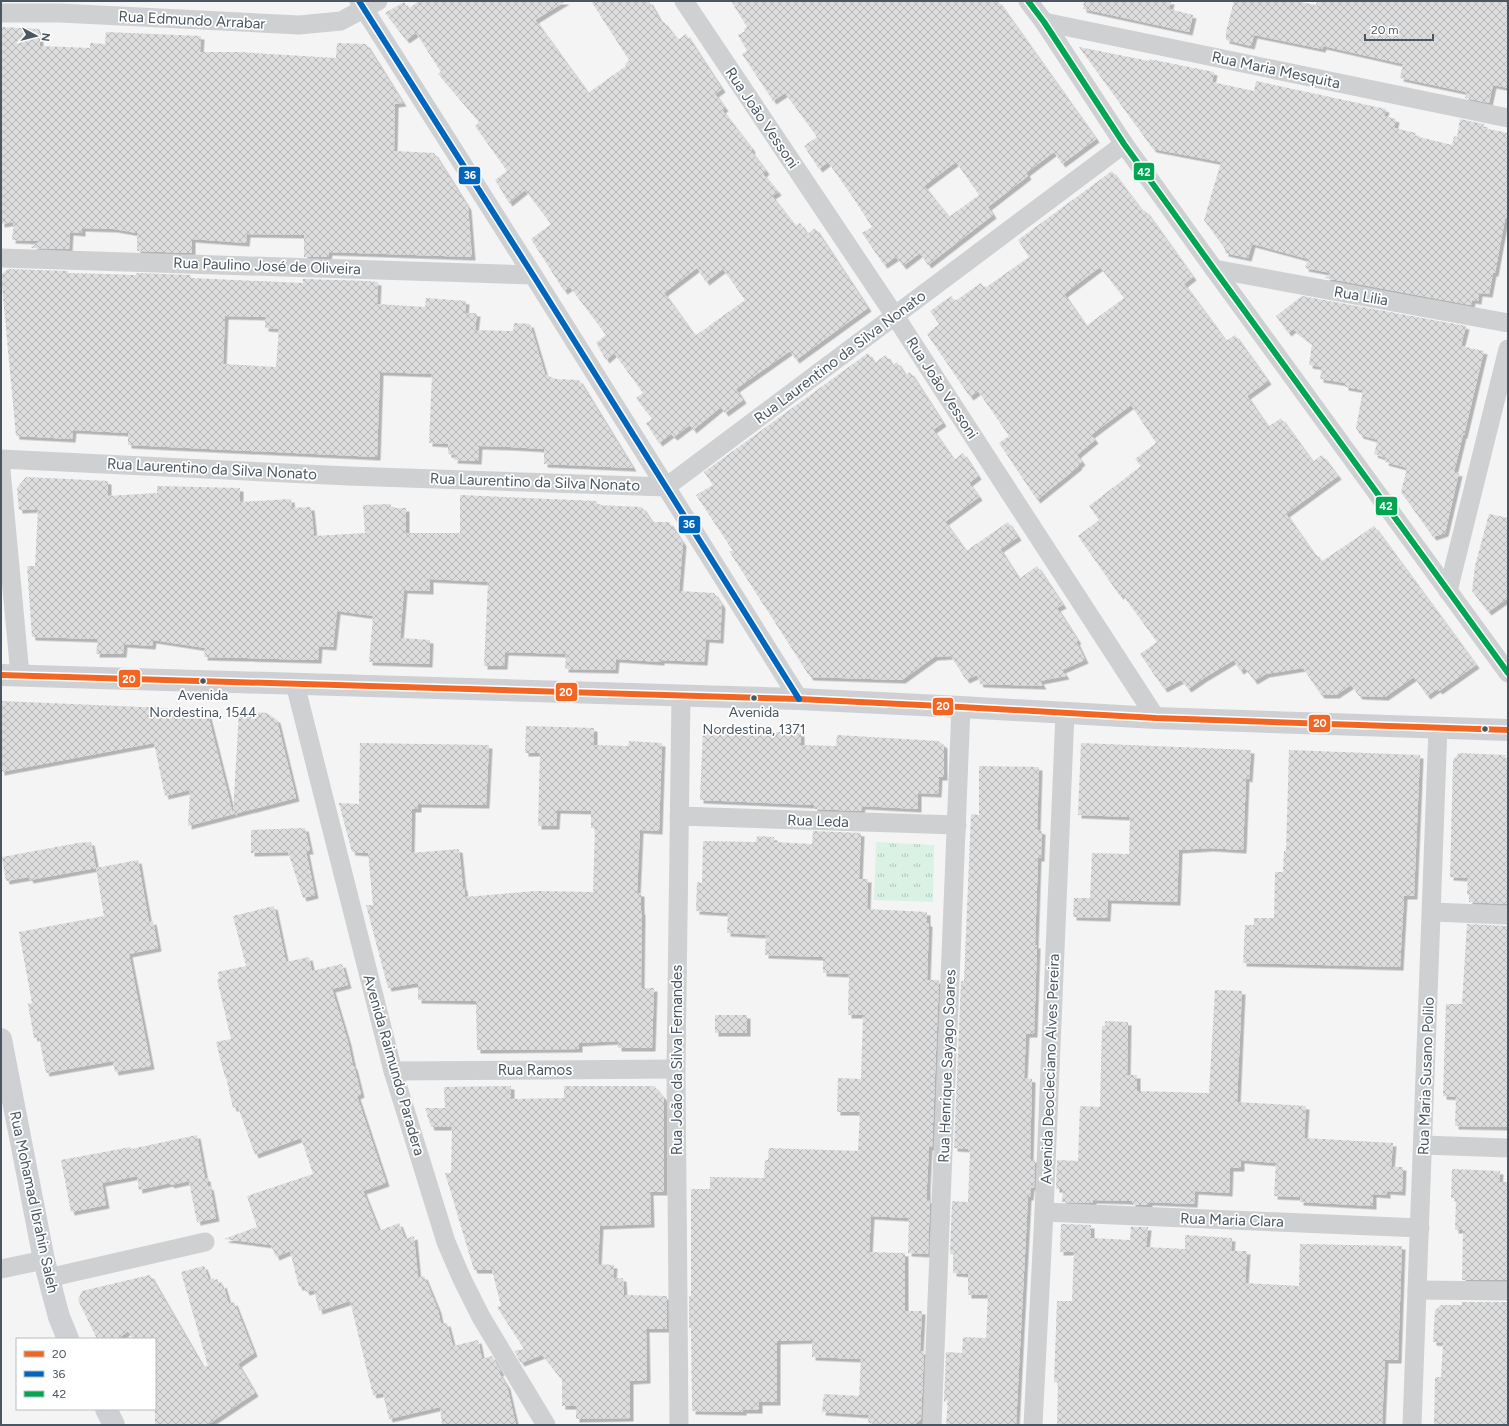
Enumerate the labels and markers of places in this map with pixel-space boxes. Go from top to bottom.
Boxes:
marker: Avenida Nordestina, 1544 [198,676,208,686]
place label: Avenida Nordestina, 1544 [149,687,257,721]
marker: Avenida Nordestina, 1371 [749,693,759,703]
place label: Avenida Nordestina, 1371 [703,704,805,738]
unlabelled marker [1480,724,1490,734]

